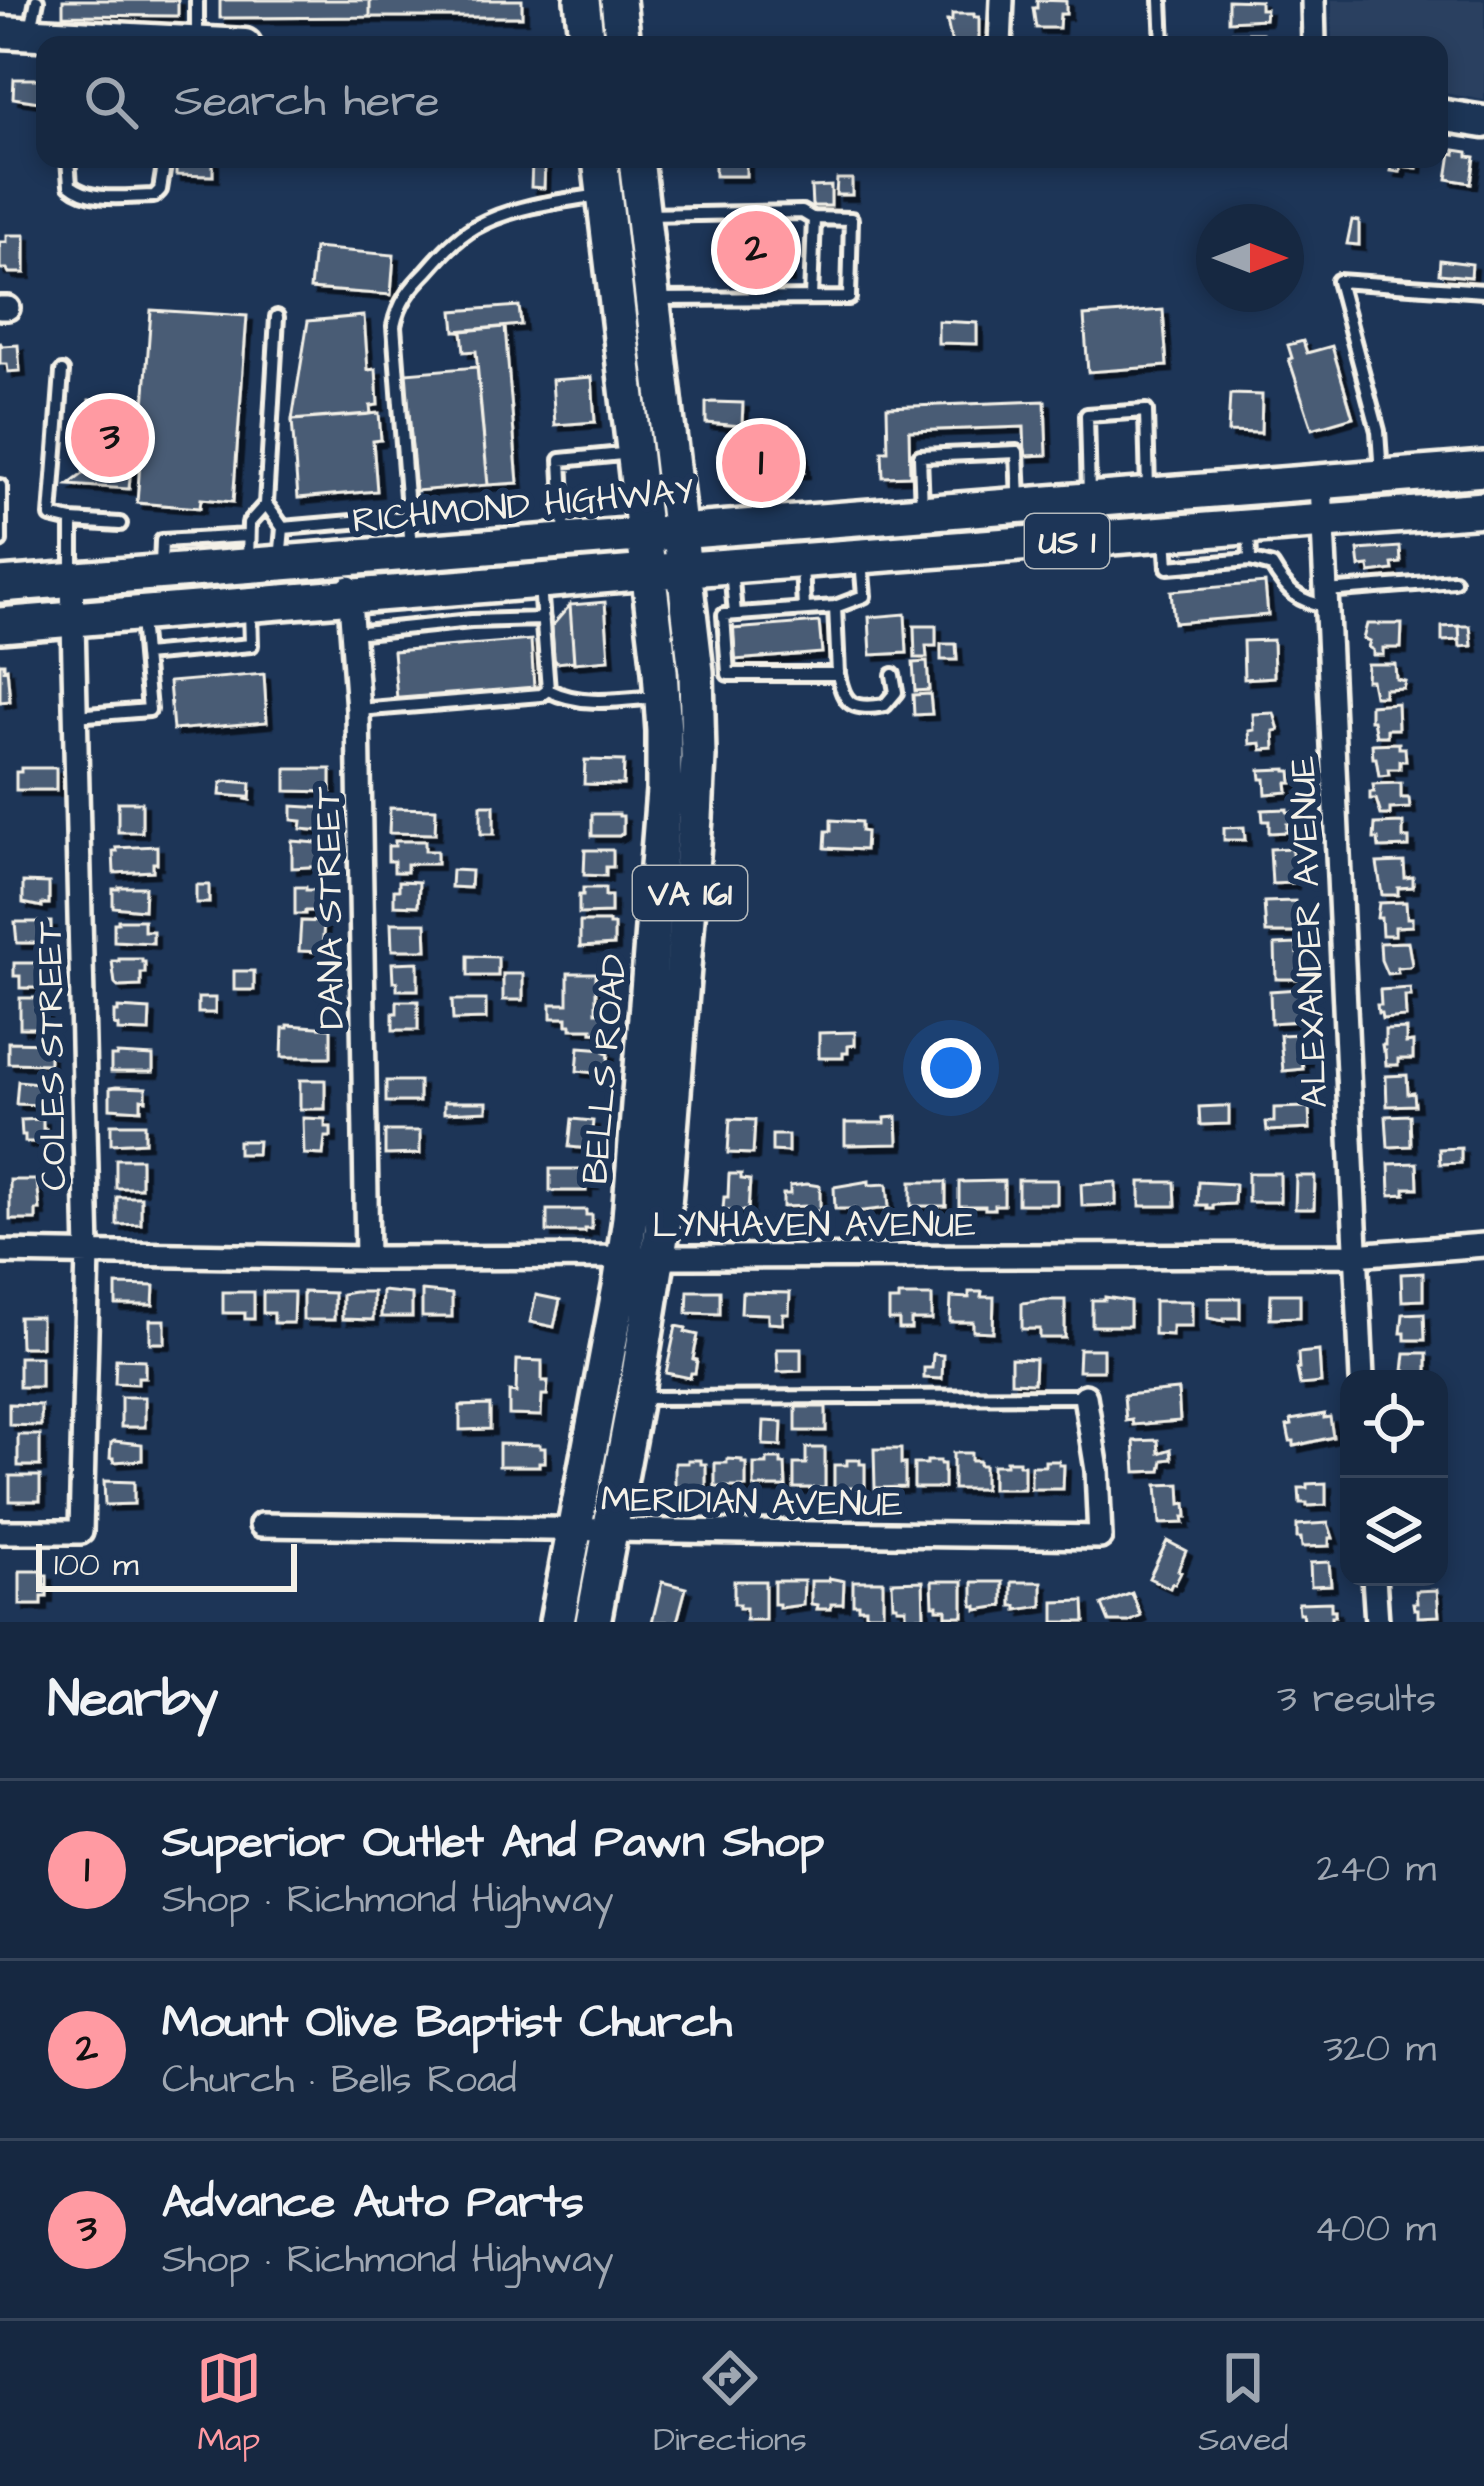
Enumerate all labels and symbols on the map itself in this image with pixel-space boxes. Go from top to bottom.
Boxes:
north arrow [1196,204,1304,312]
pin: 2 [717,205,795,295]
pin: 3 [71,393,149,483]
pin: 1 [722,418,800,508]
street label: RICHMOND HIGHWAY [350,466,696,547]
road number: US 1 [1025,514,1109,568]
street label: ALEXANDER AVENUE [1278,755,1341,1109]
street label: DANA STREET [303,786,358,1030]
road number: VA 161 [633,866,747,920]
street label: COLES STREET [25,920,80,1191]
street label: BELLS ROAD [570,952,641,1186]
your location [921,1038,981,1098]
street label: LYNHAVEN AVENUE [652,1200,976,1251]
street label: MERIDIAN AVENUE [601,1474,903,1531]
scale bar [36,1538,297,1591]

